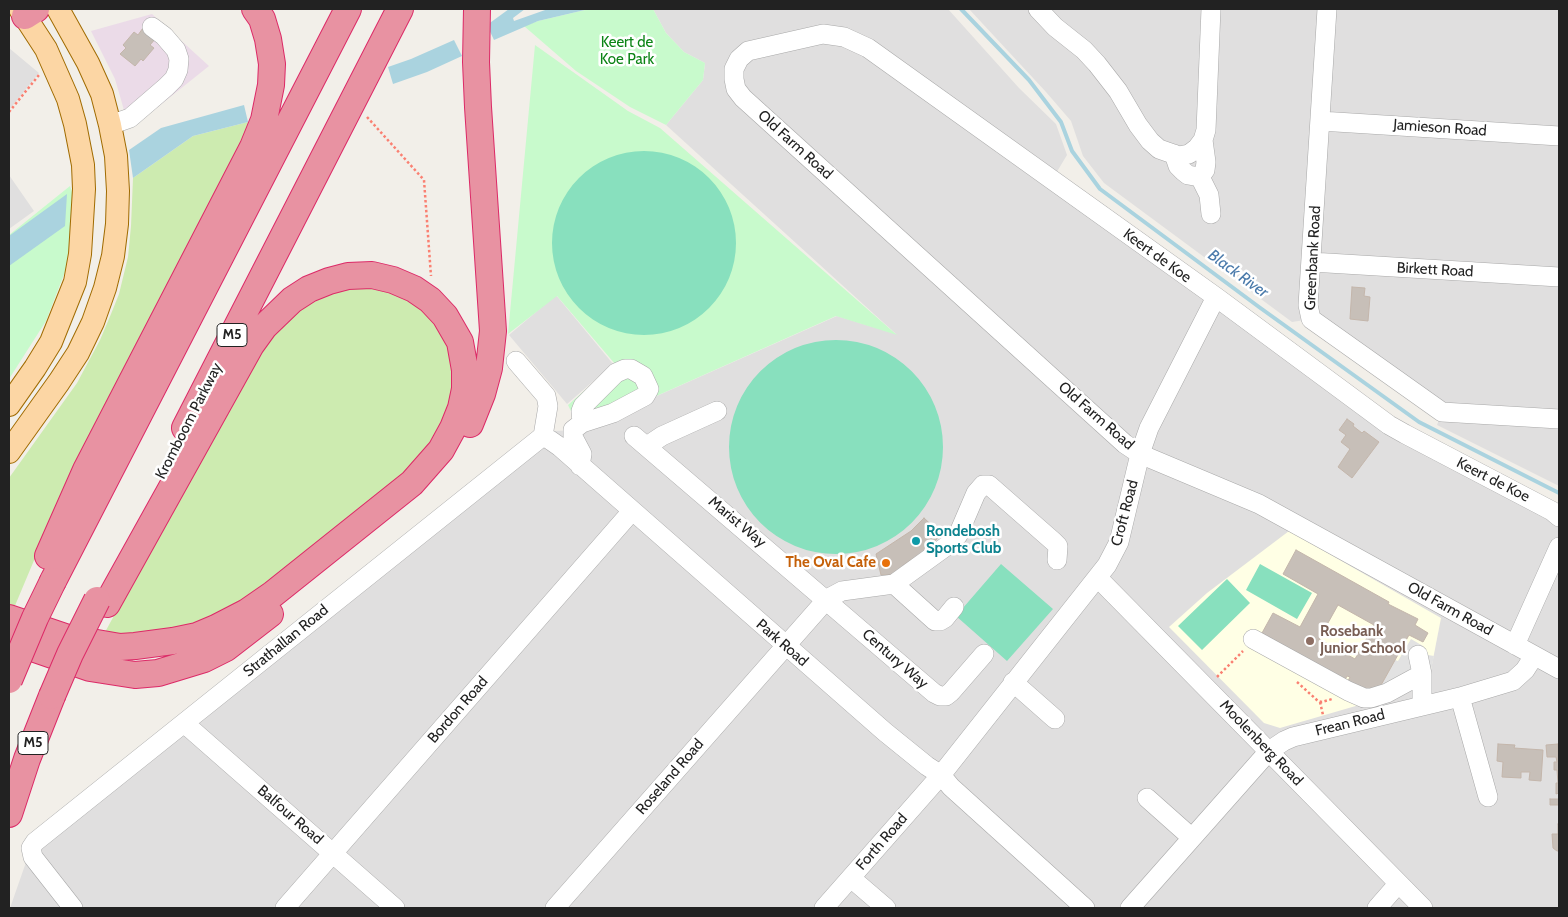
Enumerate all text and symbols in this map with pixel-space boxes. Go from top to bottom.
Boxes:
park label: Keert de Koe Park [600,34,654,69]
street label: Old Farm Road [754,107,836,183]
street label: Jamieson Road [1393,116,1487,140]
street label: Greenbank Road [1301,205,1325,311]
street label: Keert de Koe [1119,225,1195,287]
water label: Black River [1204,246,1272,302]
street label: Birkett Road [1396,259,1474,281]
road number: M5 [217,324,247,346]
street label: Kromboom Parkway [152,360,226,482]
street label: Old Farm Road [1054,378,1138,454]
street label: Keert de Koe [1453,454,1533,506]
street label: Croft Road [1108,478,1142,548]
street label: Marist Way [704,493,770,551]
place label: Rondebosh Sports Club [926,523,1001,558]
marker: Rondebosh Sports Club [910,535,922,547]
place label: The Oval Cafe [786,554,876,572]
marker: The Oval Cafe [880,557,892,569]
street label: Old Farm Road [1404,578,1496,640]
street label: Strathallan Road [240,601,332,681]
street label: Park Road [752,616,812,670]
place label: Rosebank Junior School [1320,623,1406,658]
street label: Century Way [858,625,932,693]
marker: Rosebank Junior School [1304,635,1316,647]
street label: Bordon Road [424,673,492,747]
street label: Moolenberg Road [1216,696,1306,790]
street label: Frean Road [1313,706,1387,740]
road number: M5 [18,731,48,754]
street label: Roseland Road [632,736,708,818]
street label: Balfour Road [253,782,327,848]
street label: Forth Road [852,810,912,874]

